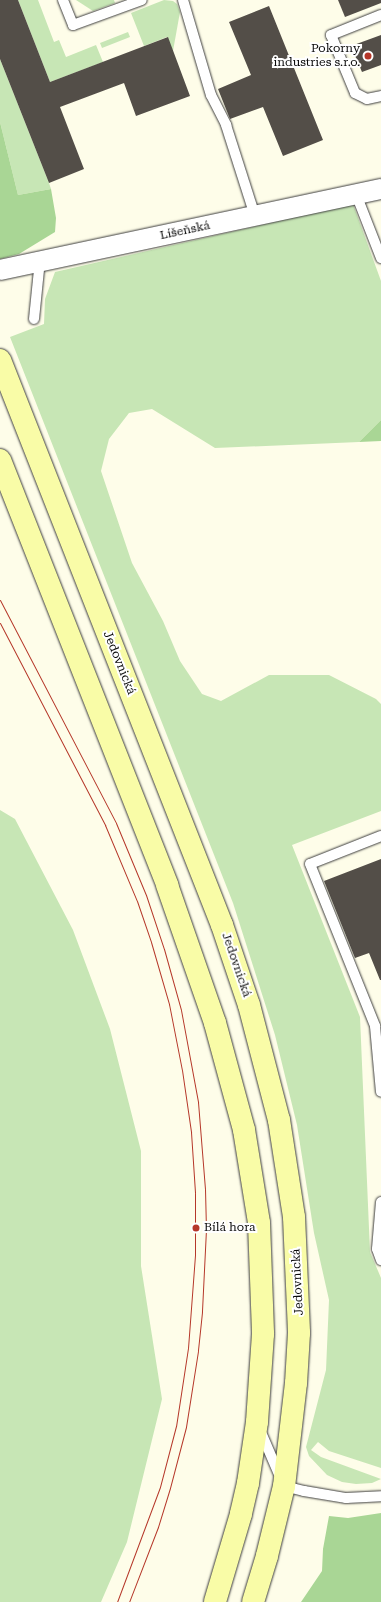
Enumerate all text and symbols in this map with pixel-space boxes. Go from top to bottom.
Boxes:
place label: Pokorny industries s.r.o. [273,42,360,70]
marker: Pokorny industries s.r.o. [363,51,373,61]
street label: Líšeňská [159,219,211,243]
street label: Jedovnická [100,629,138,697]
street label: Jedovnická [218,931,254,999]
place label: Bílá hora [204,1221,256,1235]
marker: Bílá hora [191,1223,201,1233]
street label: Jedovnická [289,1248,307,1316]

